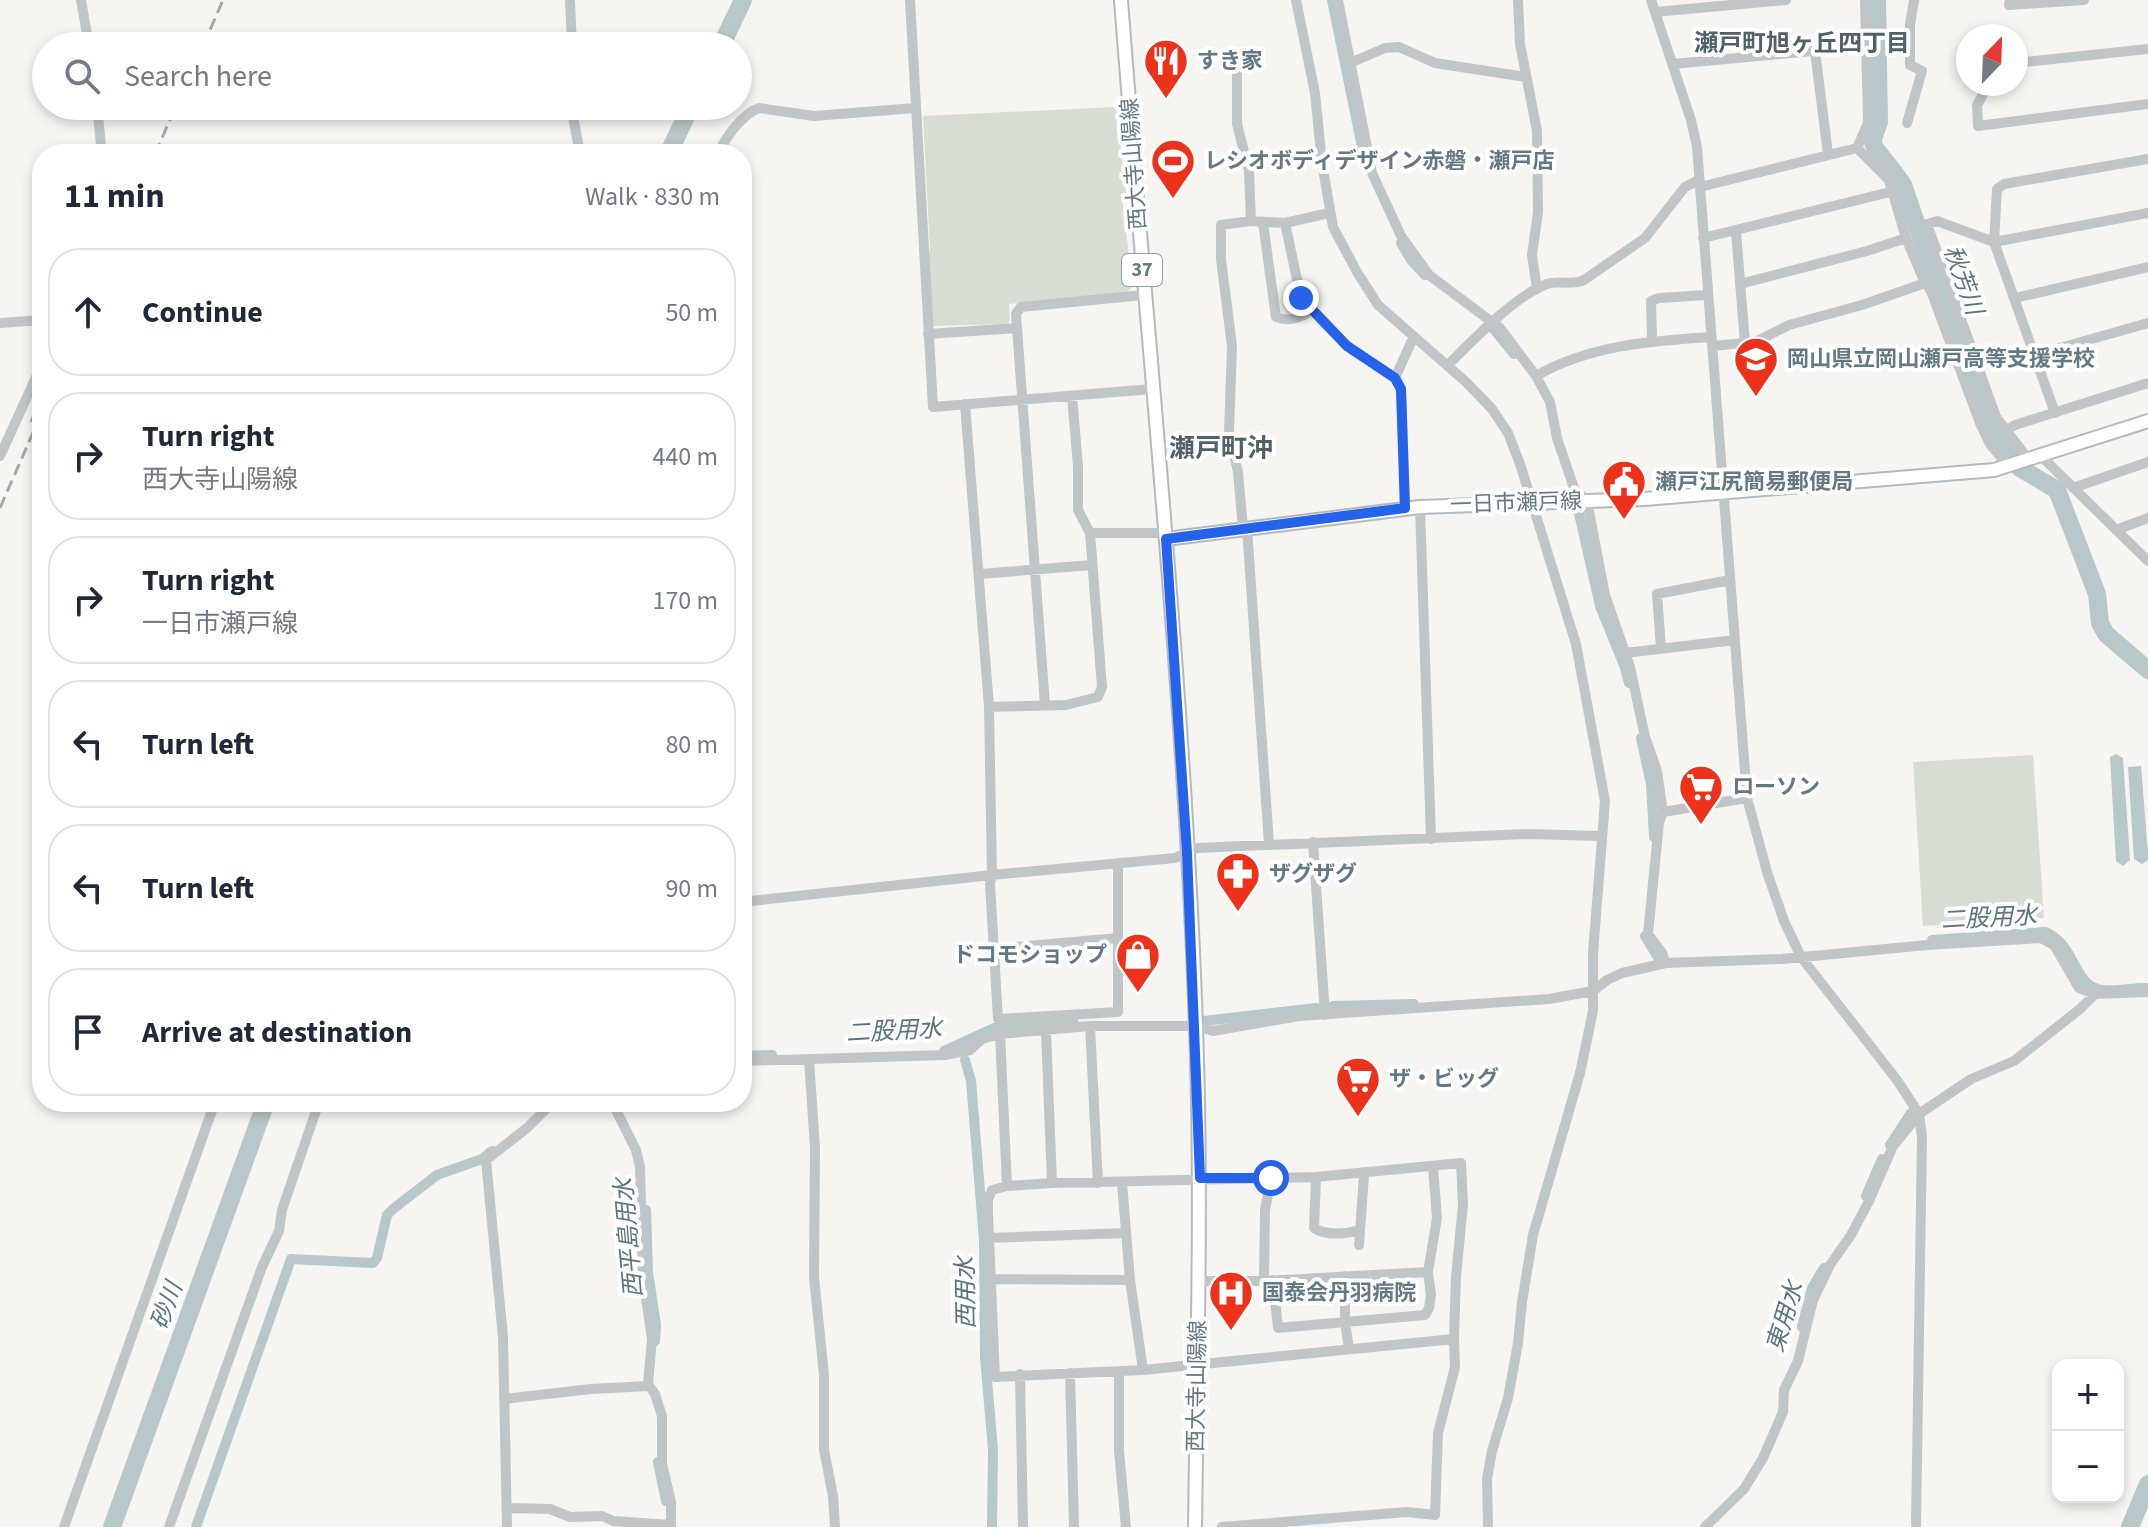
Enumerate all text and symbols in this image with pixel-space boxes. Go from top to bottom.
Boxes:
north arrow [1956,24,2028,96]
district label: 瀬戸町旭ヶ丘四丁目 [1694,26,1910,61]
search box [32,32,752,120]
restaurant icon: すき家 [1142,37,1190,100]
place label: すき家 [1197,45,1263,77]
icon: search [60,54,104,98]
text: Search here [124,55,272,98]
street label: 西大寺山陽線 [1113,97,1155,231]
sports icon: レシオボディデザイン赤磐・瀬戸店 [1149,137,1197,200]
place label: レシオボディデザイン赤磐・瀬戸店 [1204,145,1554,177]
text: 11 min [64,172,165,221]
text: Walk · 830 m [585,178,720,215]
water label: 秋芳川 [1934,240,1993,323]
road number: 37 [1122,254,1162,286]
route end [1283,280,1319,316]
icon: ahead [66,290,110,334]
text: Continue [142,291,263,334]
text: 50 m [665,294,718,331]
school or university icon: 岡山県立岡山瀬戸高等支援学校 [1732,335,1780,398]
place label: 岡山県立岡山瀬戸高等支援学校 [1787,343,2095,375]
text: Turn right [142,415,274,458]
district label: 瀬戸町沖 [1169,430,1273,467]
icon: right [66,434,110,478]
text: 440 m [652,438,718,475]
public building icon: 瀬戸江尻簡易郵便局 [1600,458,1648,521]
text: 西大寺山陽線 [142,461,298,498]
place label: 瀬戸江尻簡易郵便局 [1655,466,1853,498]
street label: 一日市瀬戸線 [1449,485,1583,521]
text: Turn right [142,559,274,602]
icon: right [66,578,110,622]
text: 170 m [652,582,718,619]
text: 一日市瀬戸線 [142,605,298,642]
icon: left [66,722,110,766]
text: Turn left [142,723,254,766]
text: 80 m [665,726,718,763]
supermarket icon: ローソン [1677,763,1725,826]
place label: ローソン [1732,771,1820,803]
pharmacy icon: ザグザグ [1214,850,1262,913]
place label: ザグザグ [1269,858,1357,890]
icon: left [66,866,110,910]
text: Turn left [142,867,254,910]
text: 90 m [665,870,718,907]
water label: 二股用水 [1940,898,2041,938]
shop icon: ドコモショップ [1114,931,1162,994]
place label: ドコモショップ [953,939,1107,971]
icon: arrive [66,1010,110,1054]
text: Arrive at destination [142,1011,412,1054]
water label: 二股用水 [845,1011,946,1051]
supermarket icon: ザ・ビッグ [1334,1055,1382,1118]
place label: ザ・ビッグ [1389,1063,1499,1095]
route start [1253,1160,1289,1196]
water label: 西平島用水 [606,1174,652,1299]
water label: 西用水 [948,1254,984,1329]
hospital icon: 国泰会丹羽病院 [1207,1269,1255,1332]
water label: 砂川 [142,1275,193,1335]
water label: 東用水 [1758,1275,1813,1357]
place label: 国泰会丹羽病院 [1262,1277,1416,1309]
street label: 西大寺山陽線 [1180,1320,1214,1452]
map controls [2052,1359,2124,1503]
button: + [2052,1359,2124,1431]
button: − [2052,1431,2124,1503]

